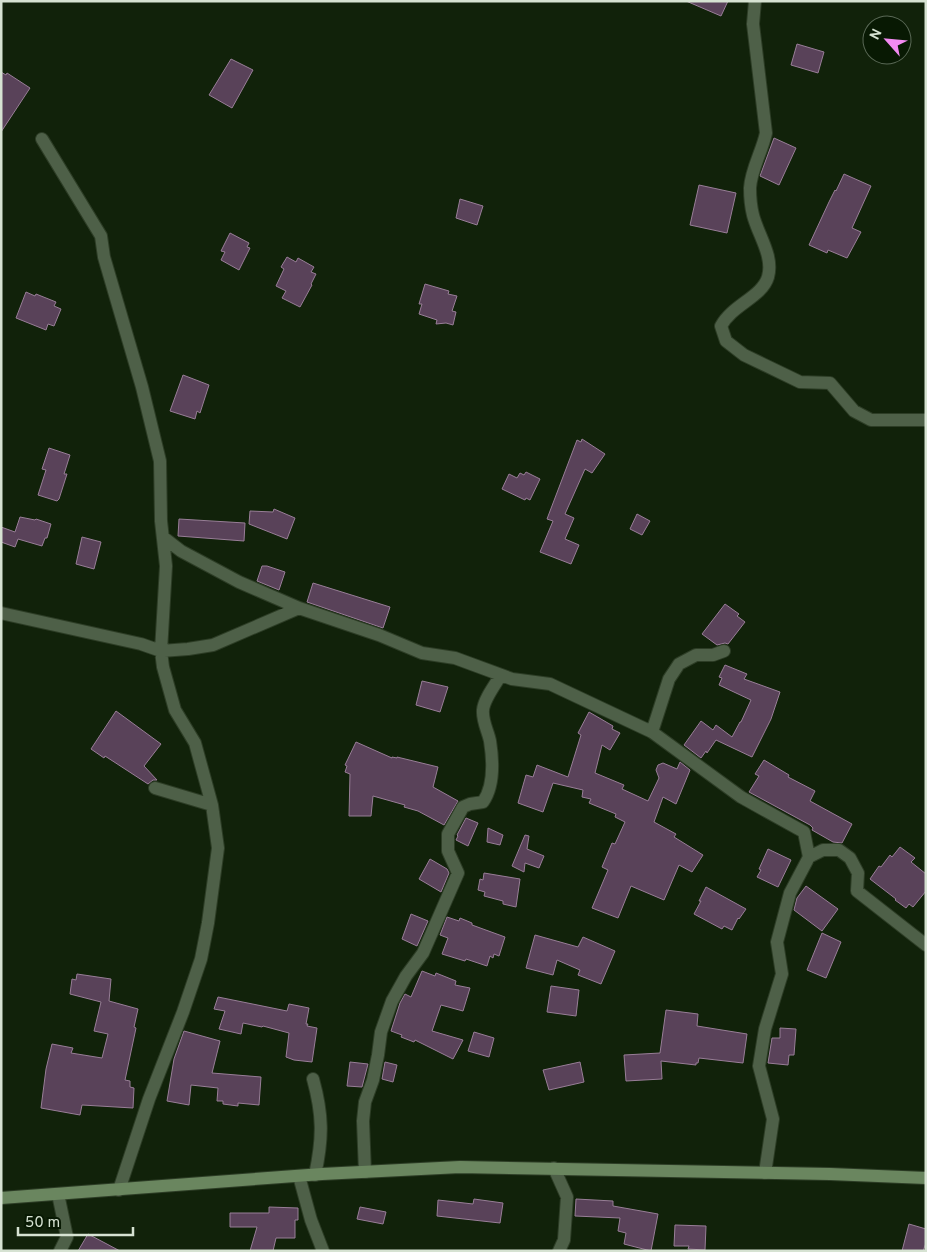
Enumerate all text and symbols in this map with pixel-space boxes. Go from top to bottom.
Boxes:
north arrow [862,15,912,65]
text: N [867,26,887,43]
scale bar [18,1204,132,1236]
text: 50 m [25,1214,60,1233]

